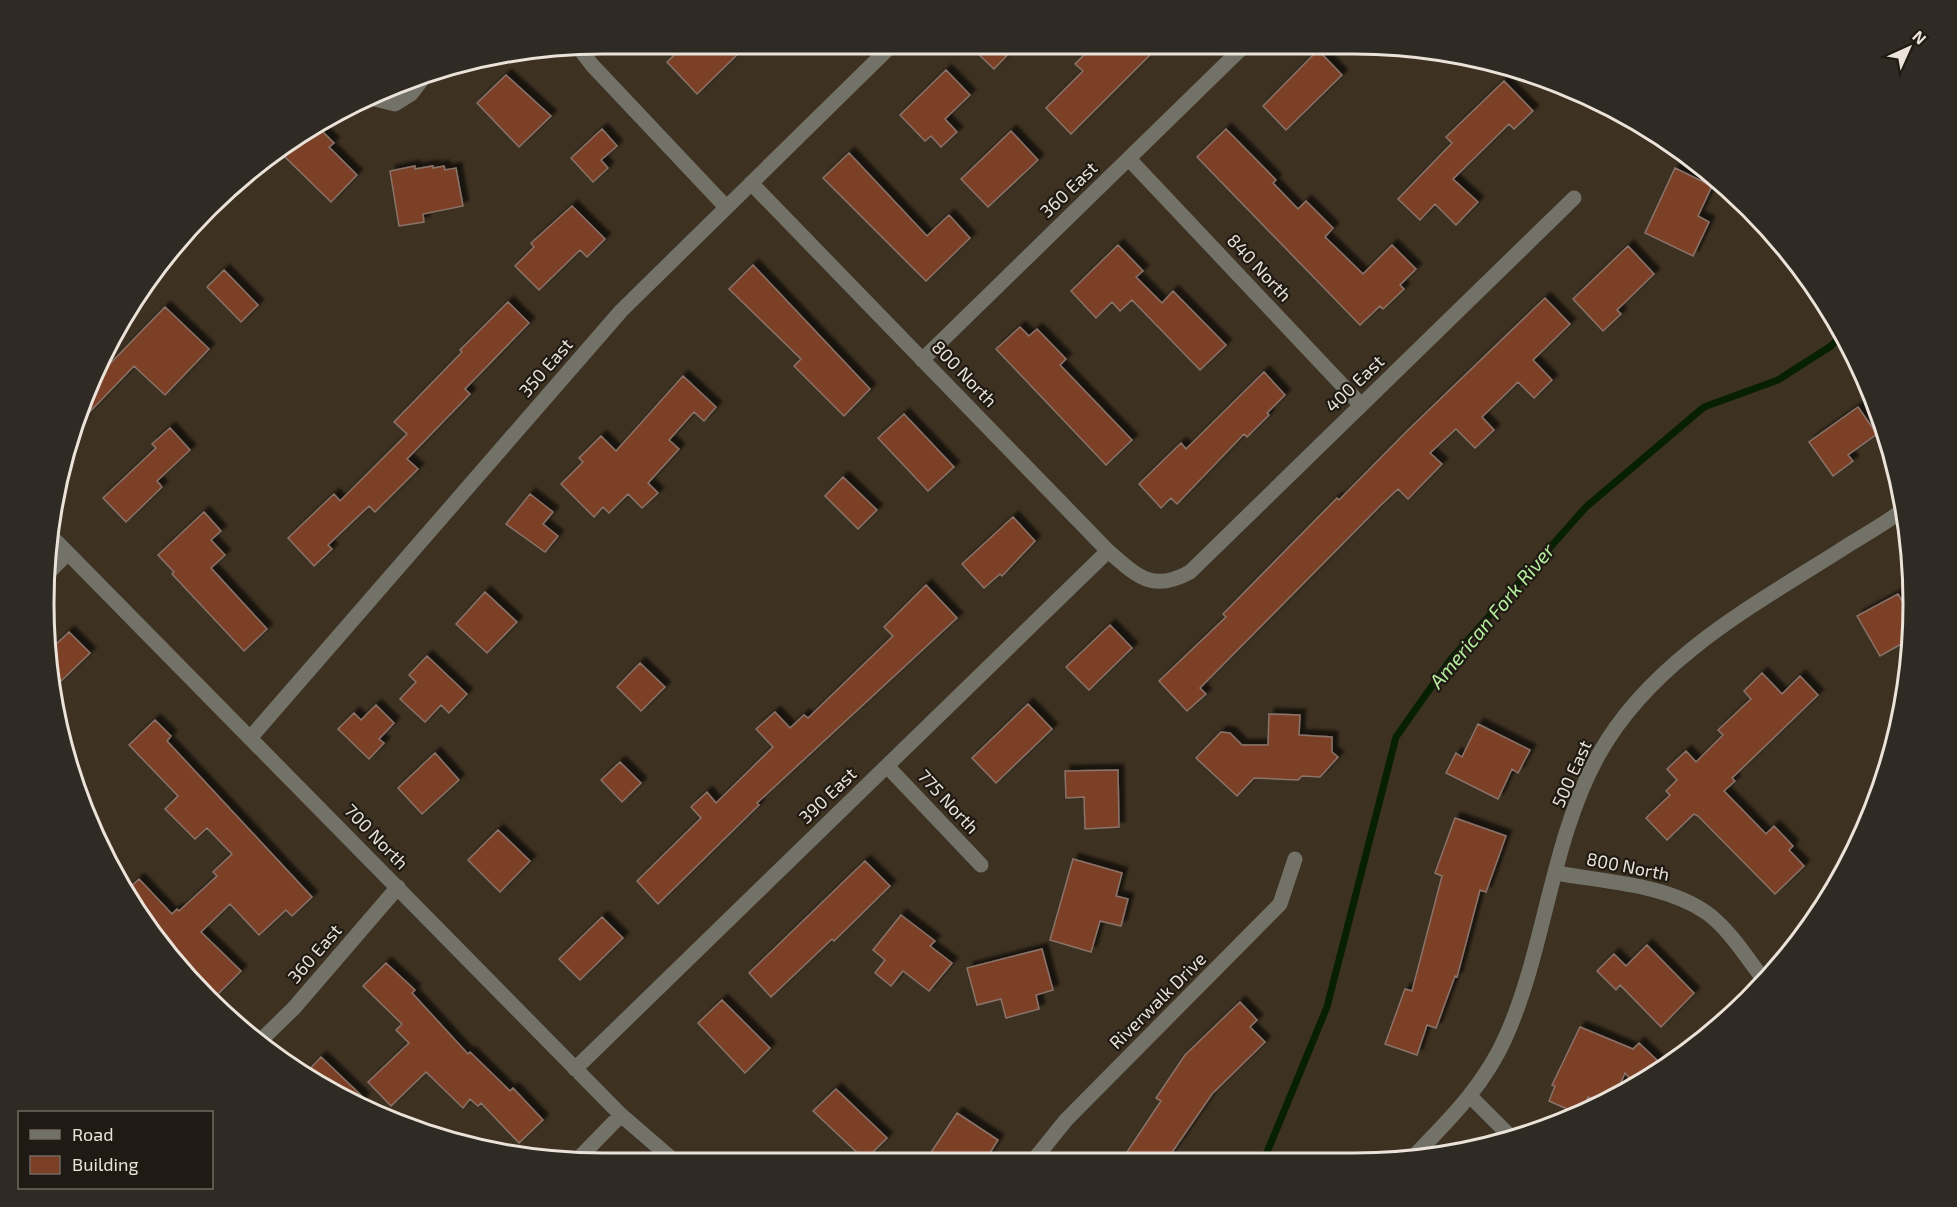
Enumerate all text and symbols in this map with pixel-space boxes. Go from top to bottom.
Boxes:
north arrow [1879,18,1939,78]
text: N [1909,26,1931,48]
street label: 360 East [1035,157,1102,222]
street label: 840 North [1223,229,1297,306]
street label: 350 East [514,333,577,401]
street label: 800 North [928,335,1002,411]
street label: 400 East [1320,350,1388,416]
water label: American Fork River [1423,537,1559,693]
street label: 500 East [1547,736,1596,811]
street label: 390 East [794,763,861,828]
street label: 775 North [914,765,984,838]
street label: 700 North [340,799,413,874]
street label: 800 North [1585,847,1672,885]
street label: 360 East [283,919,346,987]
street label: Riverwalk Drive [1104,947,1210,1053]
legend [18,1111,213,1189]
text: Road [72,1123,113,1145]
text: Building [72,1153,139,1175]

